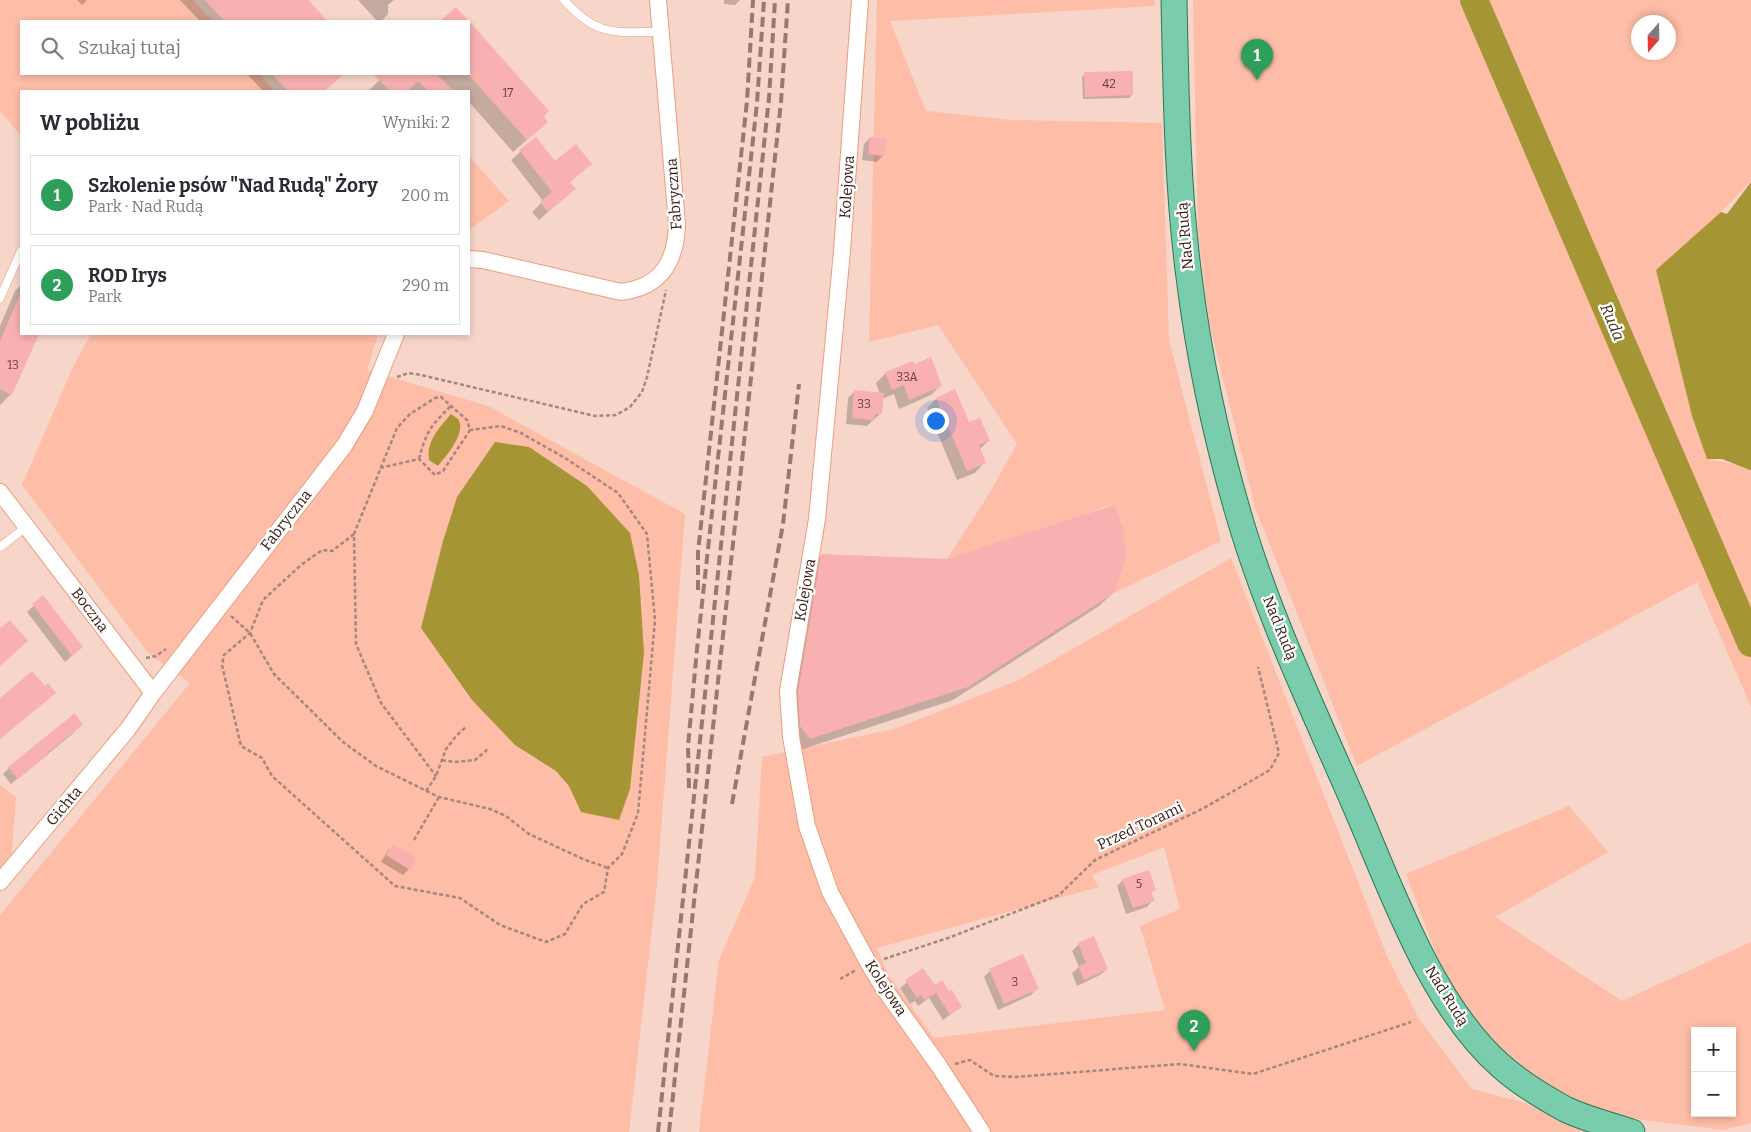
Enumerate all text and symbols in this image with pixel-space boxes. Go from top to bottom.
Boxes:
north arrow [1631,15,1676,60]
search box [20,20,470,75]
icon: search [38,34,66,62]
text: Szukaj tutaj [78,36,181,59]
pin: 1 [1241,39,1273,80]
house number: 42 [1102,77,1116,91]
house number: 17 [503,86,513,100]
text: W pobliżu [40,110,140,136]
text: Wyniki: 2 [383,113,450,132]
street label: Kolejowa [836,155,858,219]
street label: Fabryczna [663,157,685,231]
text: Szkolenie psów "Nad Rudą" Żory [88,174,378,197]
text: 1 [54,186,60,205]
text: 200 m [401,186,449,205]
text: Park · Nad Rudą [88,197,204,216]
street label: Nad Rudą [1173,202,1197,270]
text: ROD Irys [88,264,167,287]
text: 2 [52,276,62,295]
text: 290 m [402,276,449,295]
text: Park [88,287,122,306]
water label: Ruda [1596,301,1629,344]
house number: 13 [7,358,19,372]
house number: 33A [896,370,918,384]
house number: 33 [857,397,871,411]
your location [923,408,949,434]
street label: Fabryczna [257,486,315,554]
street label: Kolejowa [791,557,819,623]
street label: Boczna [68,584,112,636]
street label: Nad Rudą [1259,593,1301,663]
street label: Gichta [42,783,86,829]
street label: Przed Torami [1094,798,1186,854]
house number: 5 [1136,877,1142,891]
street label: Kolejowa [861,957,911,1019]
street label: Nad Rudą [1421,963,1473,1029]
house number: 3 [1012,975,1019,989]
pin: 2 [1178,1010,1210,1051]
map controls [1691,1027,1736,1117]
button: + [1691,1027,1736,1072]
button: − [1691,1072,1736,1117]

